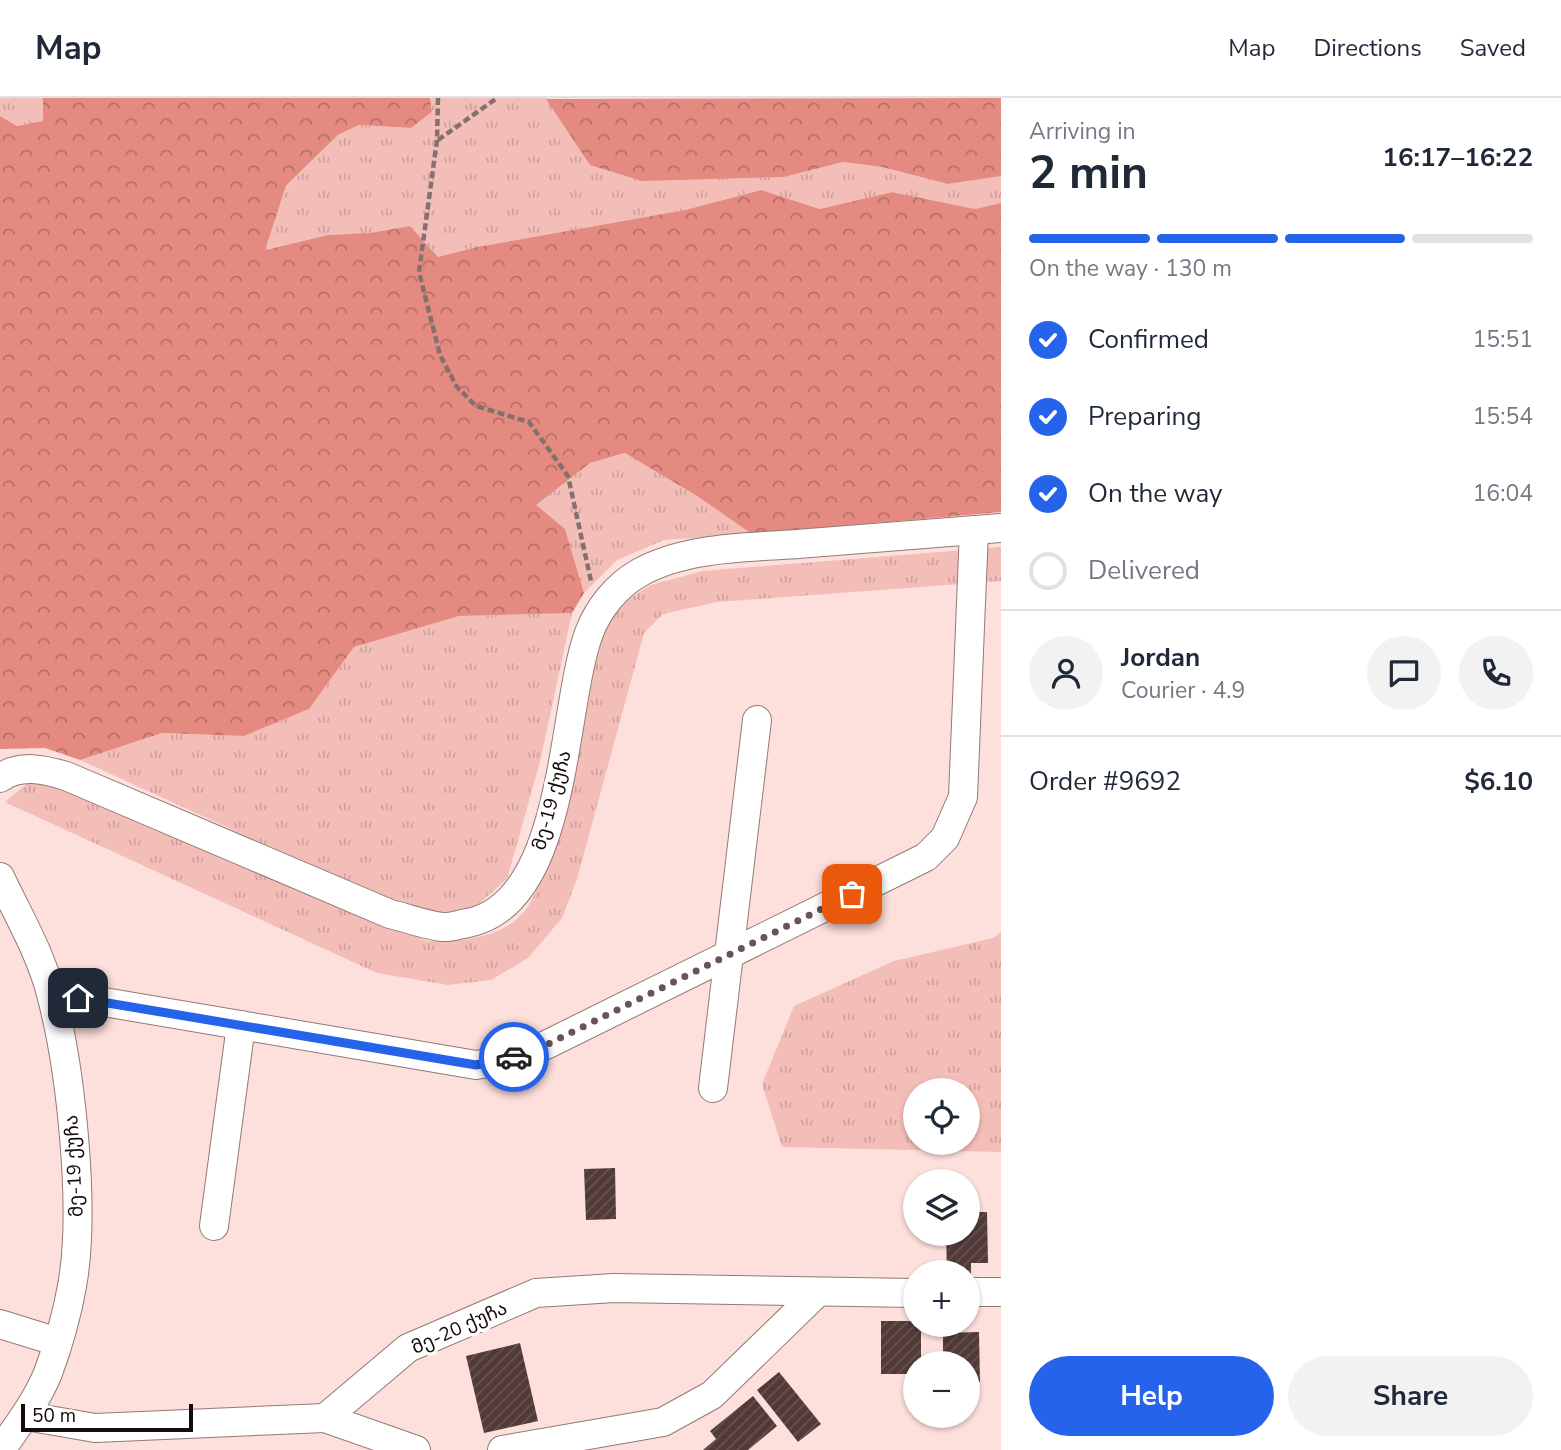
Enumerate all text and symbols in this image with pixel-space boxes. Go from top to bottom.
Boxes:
text: Map [35,26,102,71]
text: Map [1228,32,1275,64]
text: Directions [1313,32,1422,64]
text: Saved [1460,32,1526,64]
text: Arriving in [1029,116,1136,147]
text: 16:17–16:22 [1382,140,1533,175]
text: 2 min [1029,141,1148,204]
text: On the way · 130 m [1029,253,1232,284]
icon: check [1029,321,1067,359]
text: Confirmed [1088,322,1209,357]
text: 15:51 [1473,324,1533,355]
icon: check [1029,398,1067,436]
text: Preparing [1088,399,1201,434]
text: 15:54 [1473,401,1533,432]
icon: check [1029,475,1067,513]
text: On the way [1088,476,1222,511]
text: 16:04 [1473,478,1533,509]
text: Delivered [1088,553,1200,588]
button: person [1029,636,1103,710]
button: chat [1367,636,1441,710]
button: phone [1459,636,1533,710]
text: Jordan [1121,640,1200,675]
text: Courier · 4.9 [1121,675,1245,706]
street label: მე-19 ქუჩა [526,747,578,853]
text: Order #9692 [1029,764,1181,799]
text: $6.10 [1464,764,1533,799]
pin [822,864,882,924]
icon: bag [833,875,871,913]
pin [48,968,108,1028]
icon: home [59,979,97,1017]
courier [479,1022,549,1092]
icon: car [495,1038,533,1076]
map controls [903,1078,980,1428]
button: locate [903,1078,980,1155]
street label: მე-19 ქუჩა [58,1114,90,1218]
button: layers [903,1169,980,1246]
button: + [903,1260,980,1337]
street label: მე-20 ქუჩა [407,1295,511,1361]
button: − [903,1351,980,1428]
button: Help [1029,1356,1274,1436]
button: Share [1288,1356,1533,1436]
scale bar [21,1401,192,1433]
text: 50 m [32,1403,76,1429]

